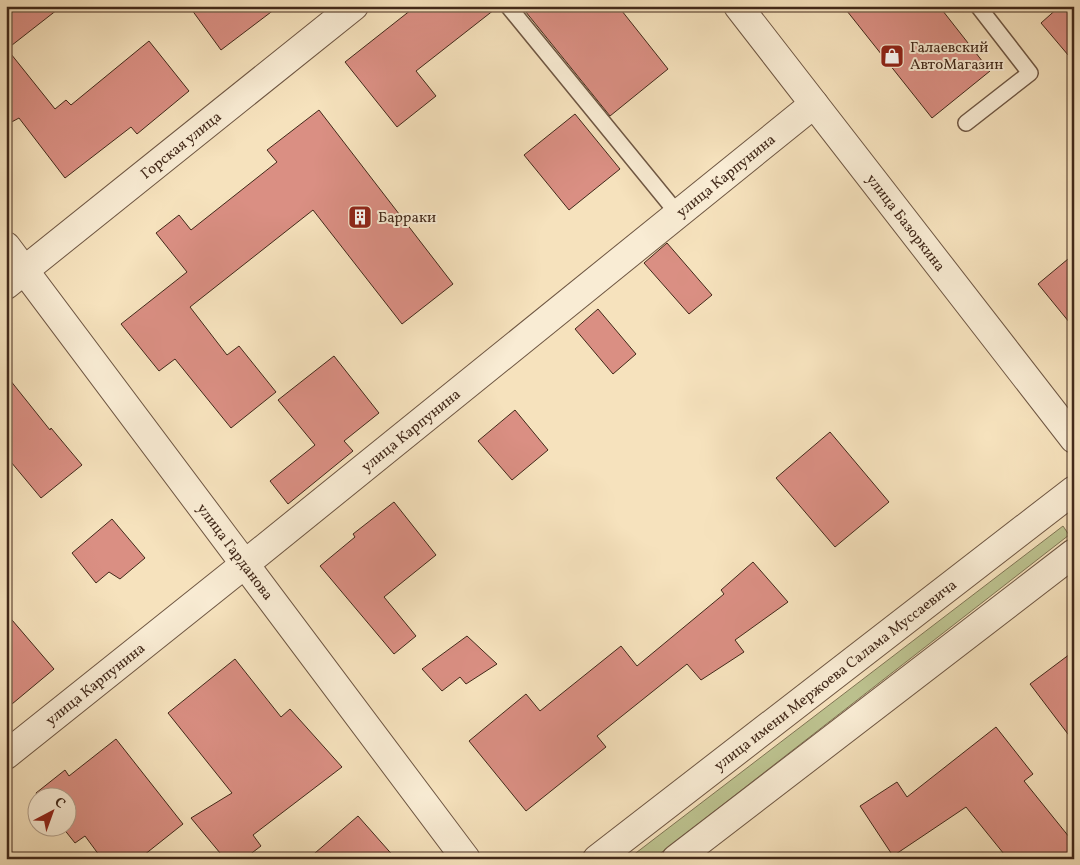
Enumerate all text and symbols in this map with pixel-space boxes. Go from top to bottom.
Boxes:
place label: Галаевский АвтоМагазин [910,38,1003,76]
shop icon: Галаевский АвтоМагазин [879,43,905,69]
street label: Горская улица [137,107,227,185]
street label: улица Карпунина [672,130,781,223]
street label: улица Базоркина [860,170,949,277]
building icon: Барраки [347,204,373,230]
place label: Барраки [378,208,436,229]
street label: улица Карпунина [357,385,466,478]
street label: улица Гарданова [191,500,277,605]
street label: улица имени Мержоева Салама Муссаевича [710,575,962,777]
street label: улица Карпунина [42,639,150,731]
north arrow [28,788,78,838]
text: С [50,793,69,813]

